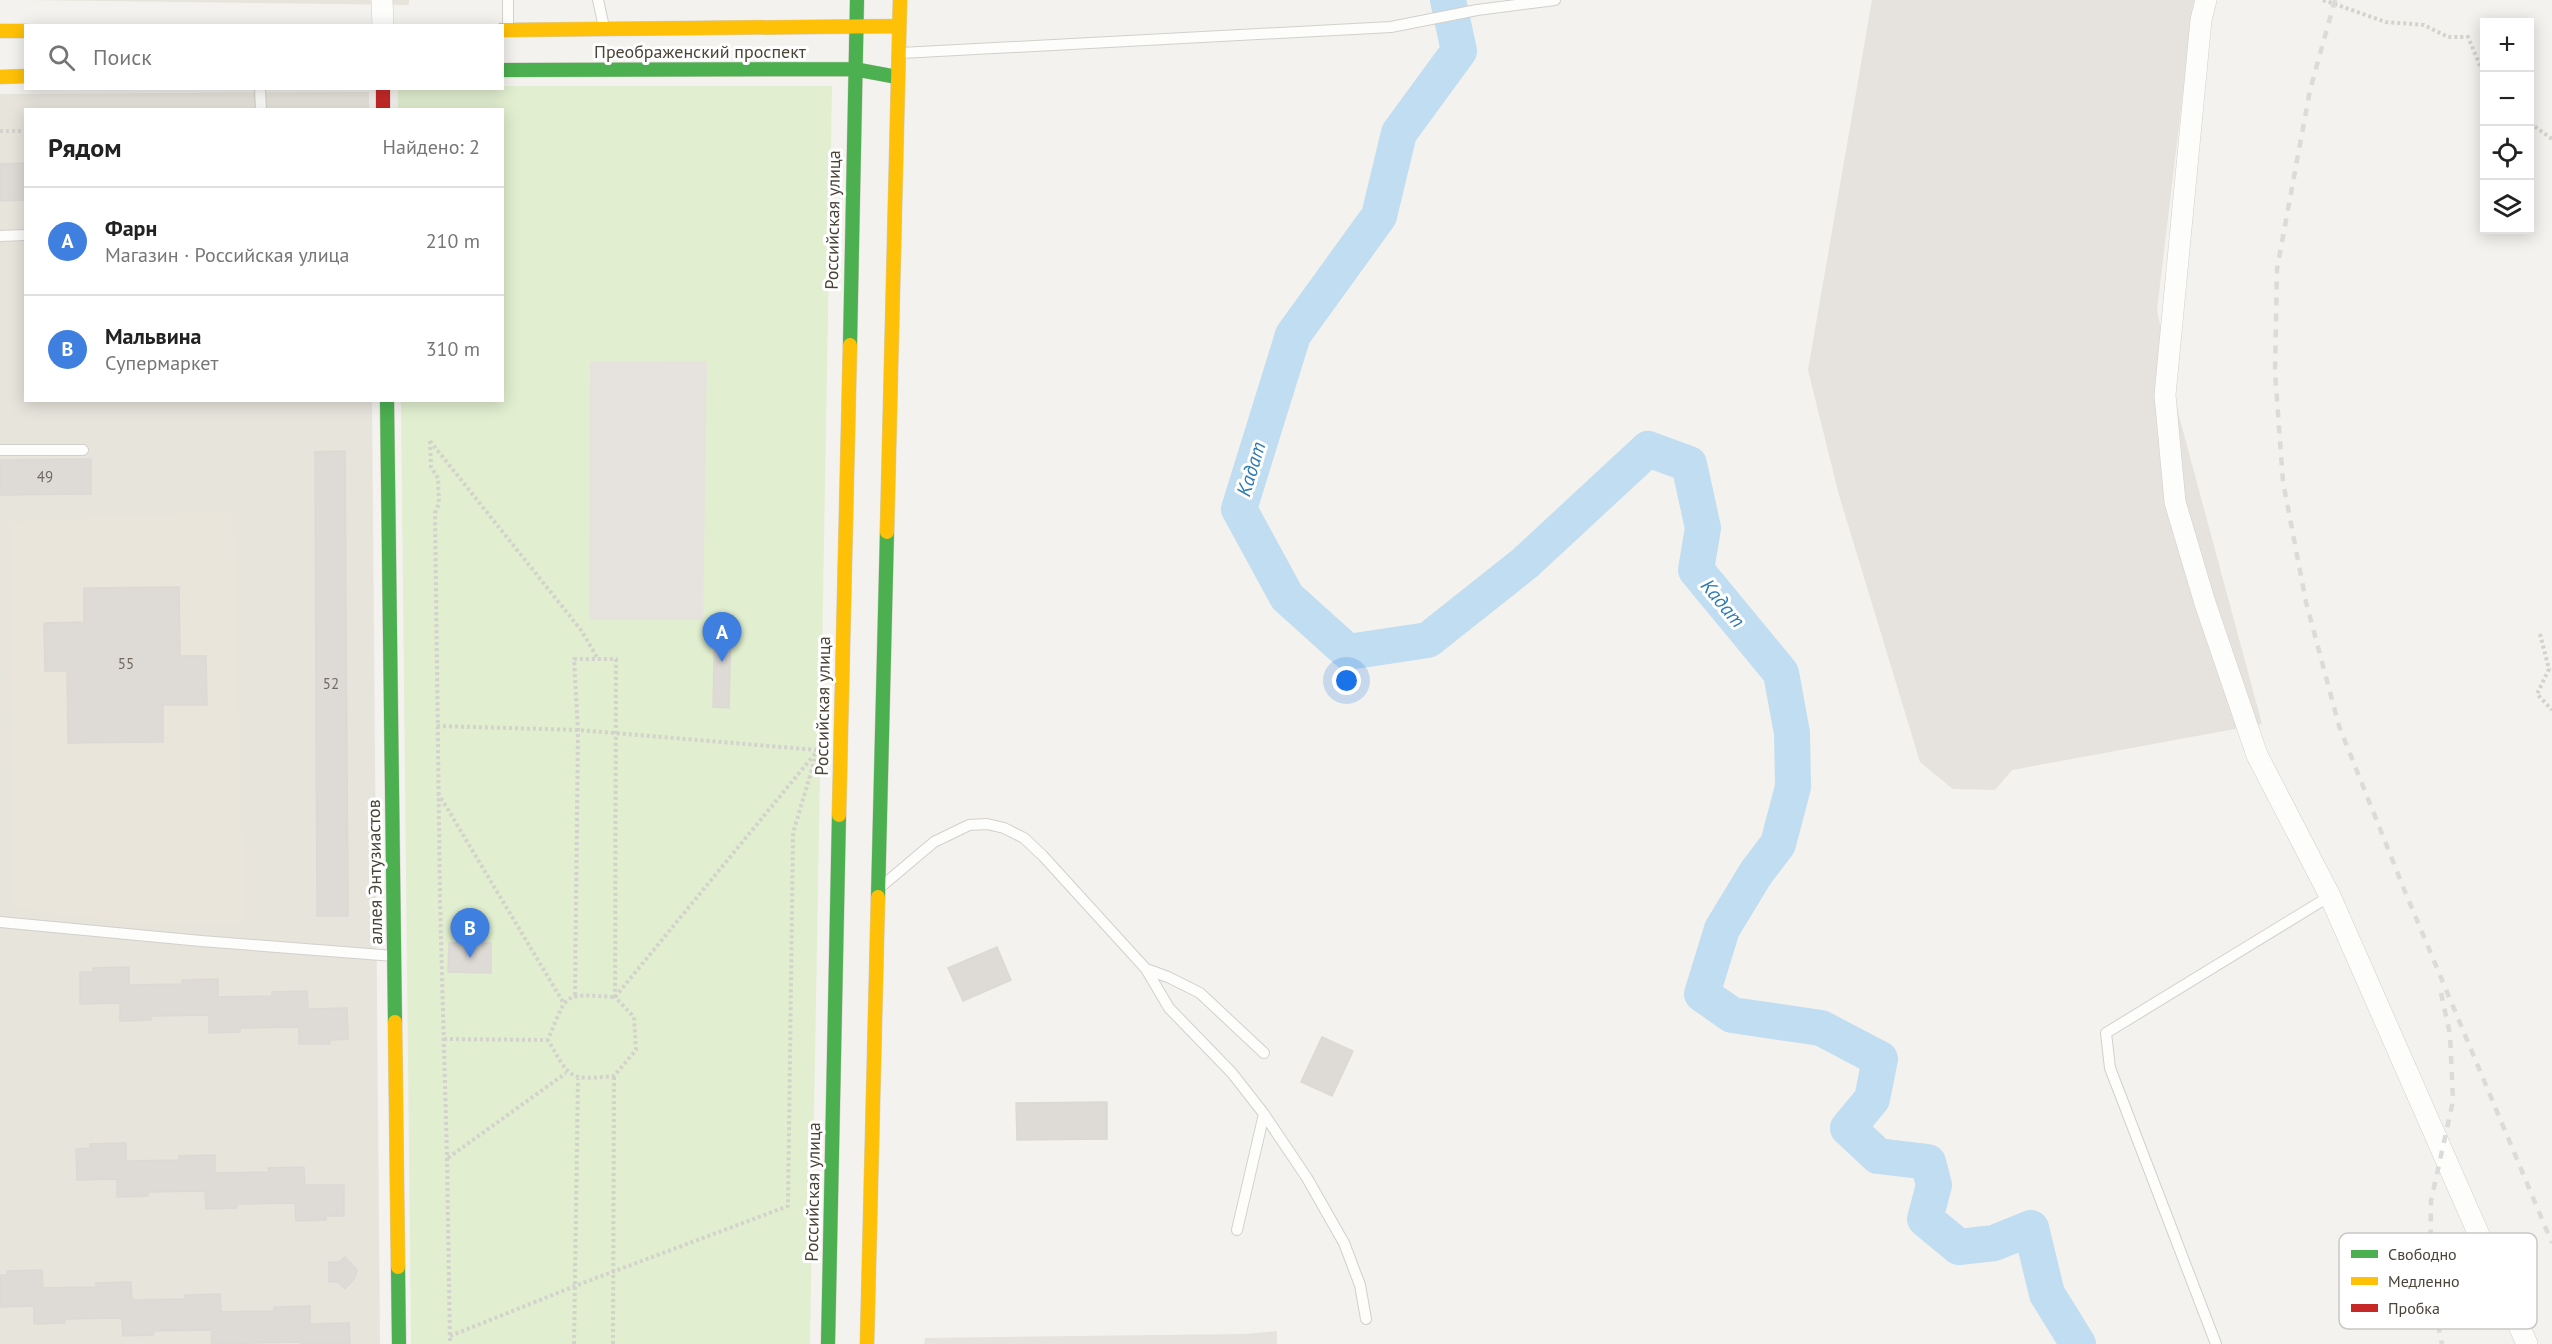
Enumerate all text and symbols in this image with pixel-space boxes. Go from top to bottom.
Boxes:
map controls [2480,18,2534,234]
button: + [2480,18,2534,72]
search box [24,24,504,90]
street label: Преображенский проспект [594,40,807,63]
icon: search [45,41,78,74]
text: Поиск [93,43,152,71]
button: − [2480,72,2534,126]
button: locate [2480,126,2534,180]
text: Рядом [48,131,122,164]
text: Найдено: 2 [383,134,480,160]
street label: Российская улица [820,150,845,290]
button: layers [2480,180,2534,234]
text: Фарн [105,214,157,242]
text: A [61,228,74,254]
text: 210 m [426,228,480,254]
text: Магазин · Российская улица [105,242,349,268]
text: Мальвина [105,322,201,350]
text: B [62,336,73,362]
text: 310 m [426,336,480,362]
text: Супермаркет [105,350,218,376]
water label: Кадат [1230,439,1272,499]
house number: 49 [37,467,53,486]
water label: Кадат [1695,573,1751,633]
pin: A [702,612,742,662]
street label: Российская улица [810,636,835,776]
house number: 55 [118,654,134,673]
your location [1332,666,1361,695]
house number: 52 [323,674,339,693]
street label: аллея Энтузиастов [362,799,387,945]
pin: B [450,908,490,958]
street label: Российская улица [800,1122,825,1262]
legend [2339,1233,2537,1329]
text: Свободно [2388,1244,2457,1264]
text: Медленно [2388,1271,2460,1291]
text: Пробка [2388,1298,2440,1318]

